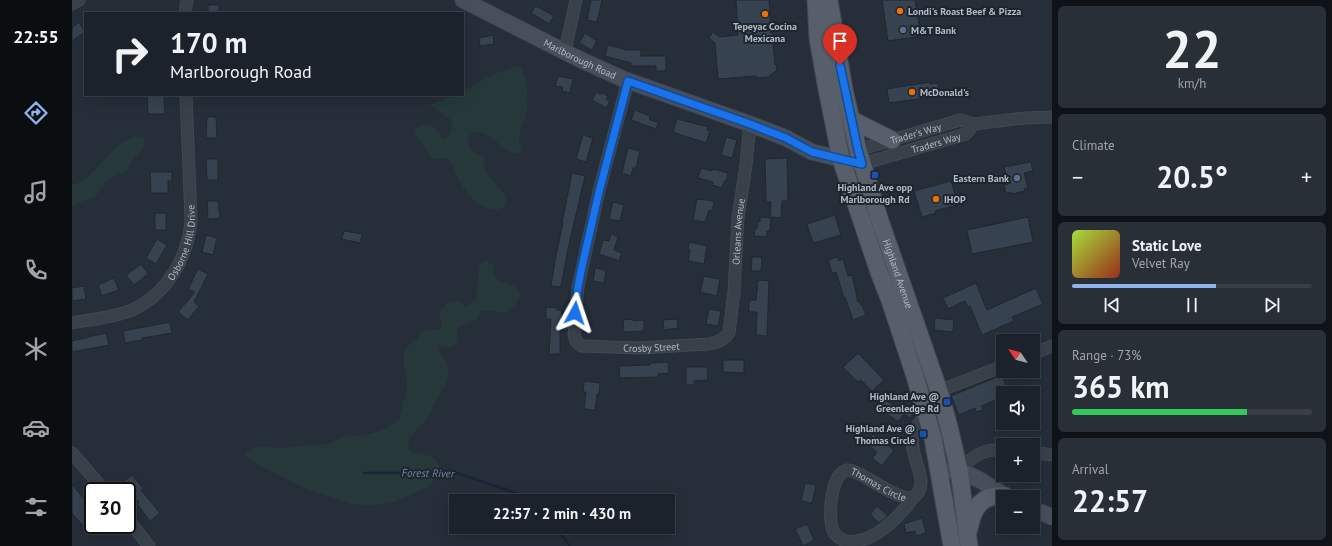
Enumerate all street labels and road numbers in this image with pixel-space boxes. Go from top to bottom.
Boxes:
street label: Marlborough Road [542,36,618,82]
street label: Trader's Way [889,119,943,147]
street label: Traders Way [910,129,963,156]
street label: Orleans Avenue [729,197,747,265]
street label: Osborne Hill Drive [164,205,198,283]
street label: Highland Avenue [880,237,916,310]
street label: Crosby Street [623,339,681,355]
street label: Thomas Circle [849,464,908,504]

